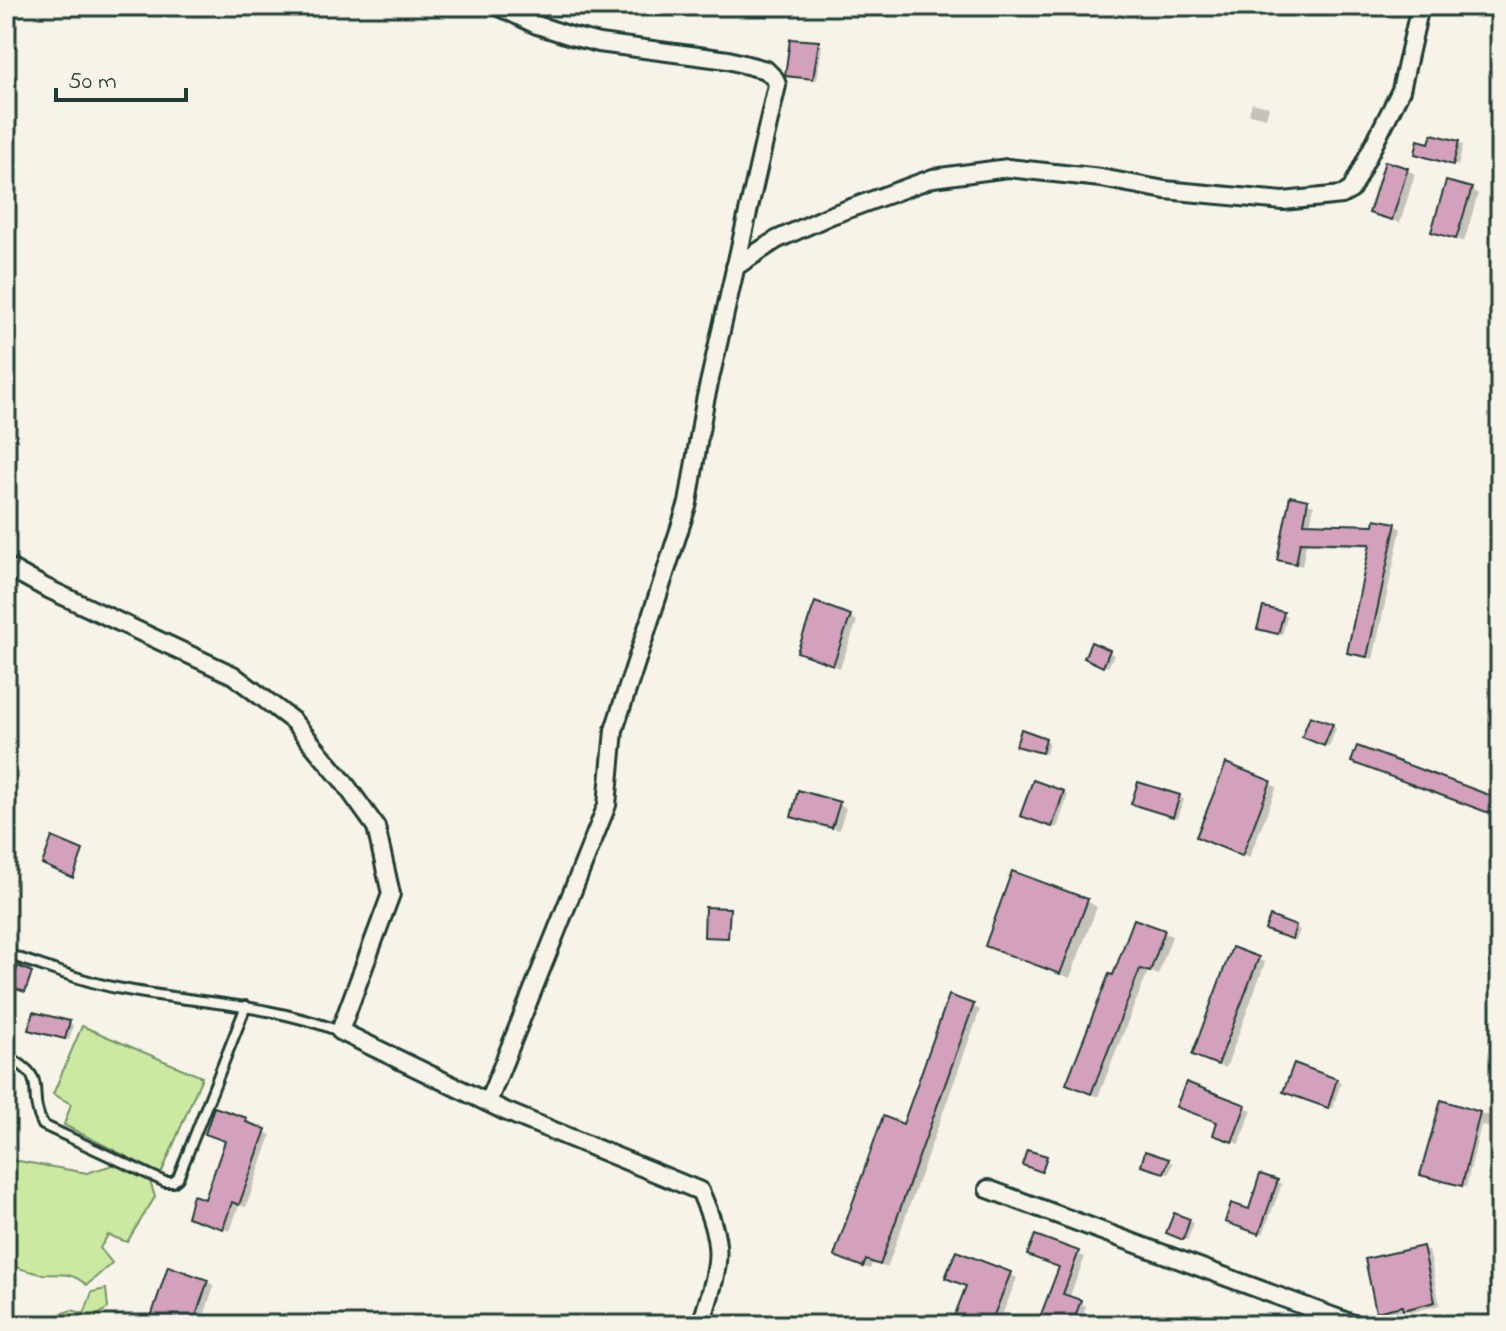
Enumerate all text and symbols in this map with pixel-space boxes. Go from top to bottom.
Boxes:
scale bar [56,52,186,102]
text: 50 m [68,65,117,100]

